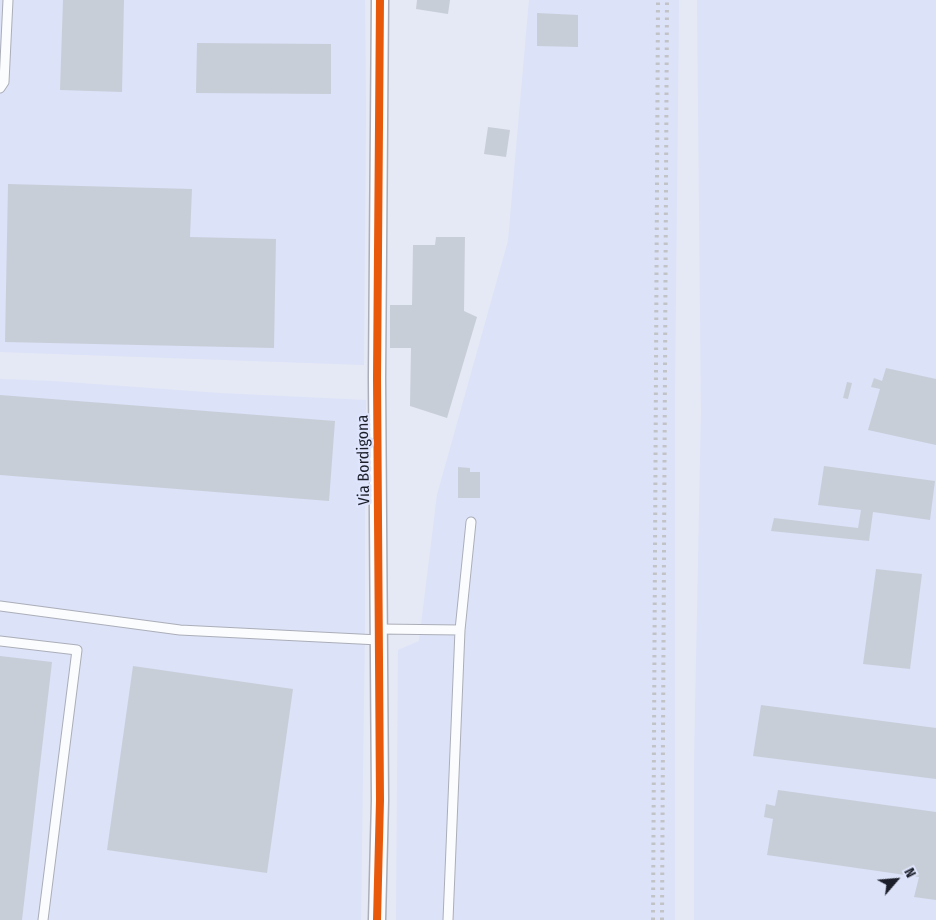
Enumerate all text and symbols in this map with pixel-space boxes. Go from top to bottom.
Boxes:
street label: Via Bordigona [354,415,374,505]
north arrow [871,855,921,905]
text: N [900,865,919,881]

